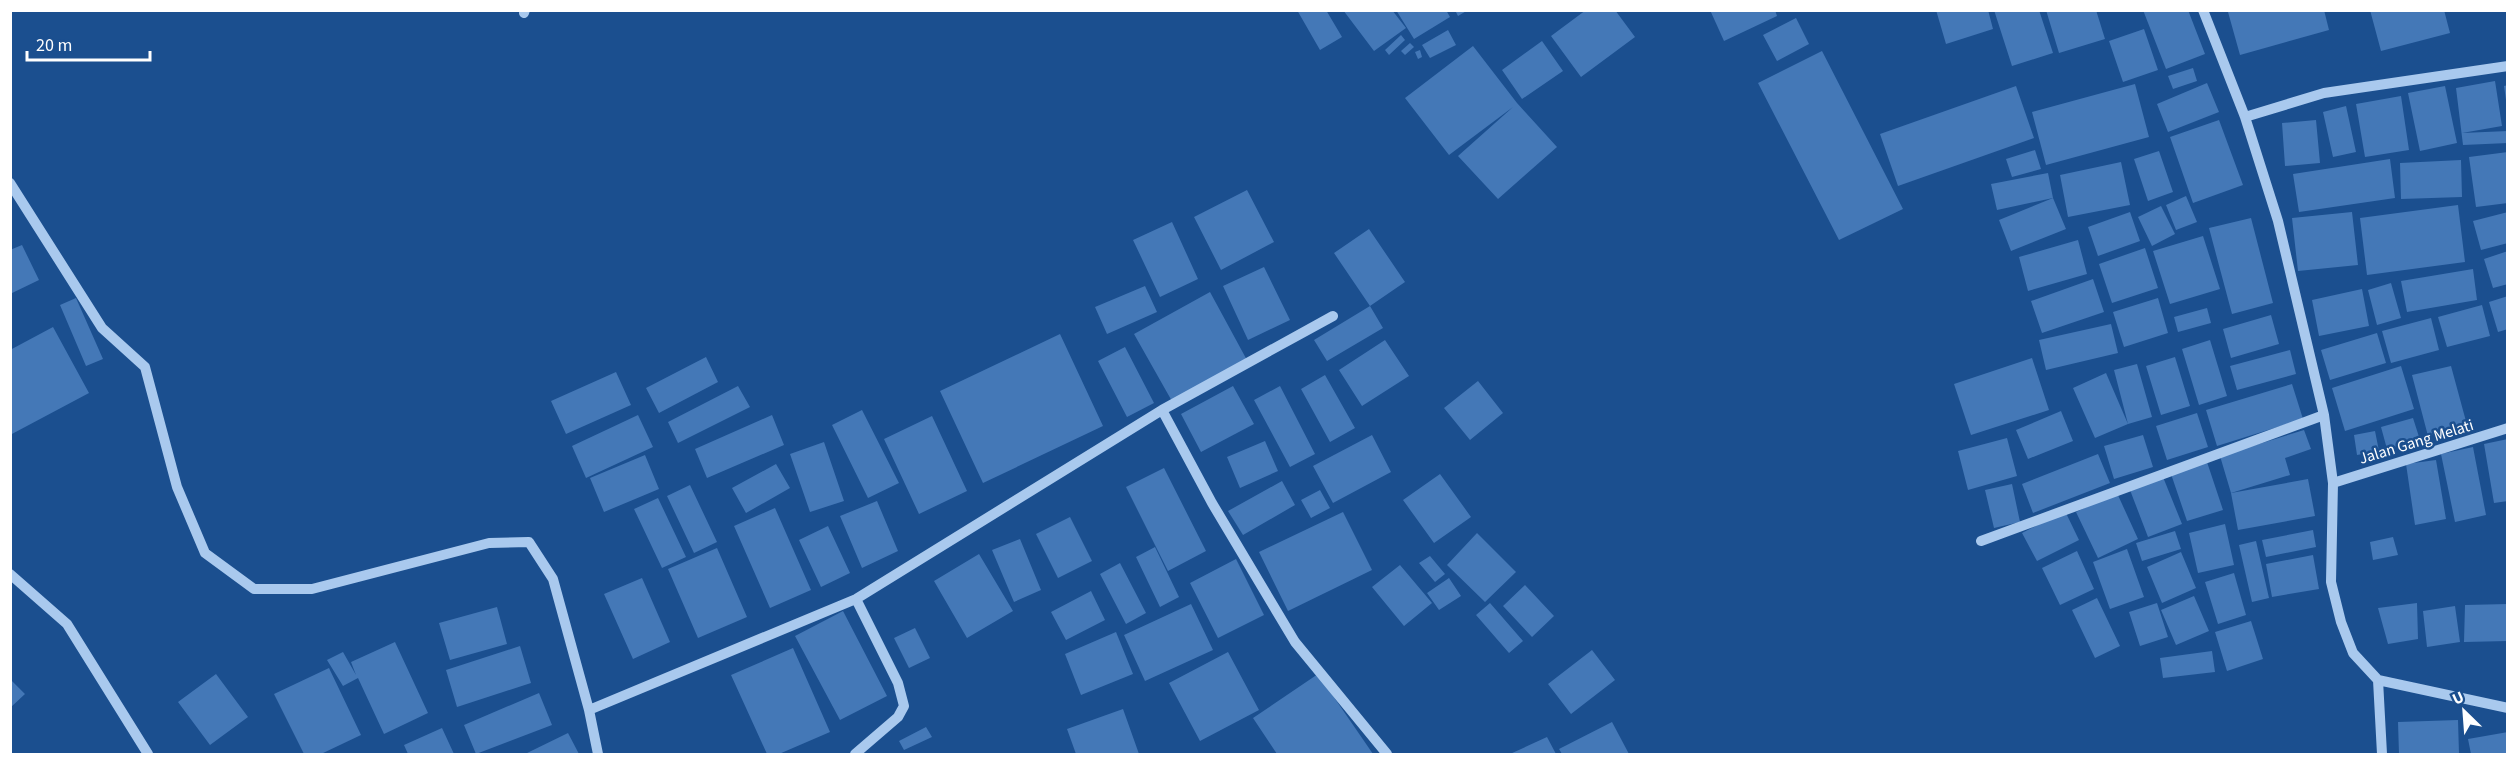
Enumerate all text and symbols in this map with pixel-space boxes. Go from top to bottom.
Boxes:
scale bar [27,24,150,62]
text: 20 m [36,33,72,58]
street label: Jalan Gang Melati [2356,414,2476,470]
north arrow [2434,681,2494,741]
text: U [2449,686,2468,711]

